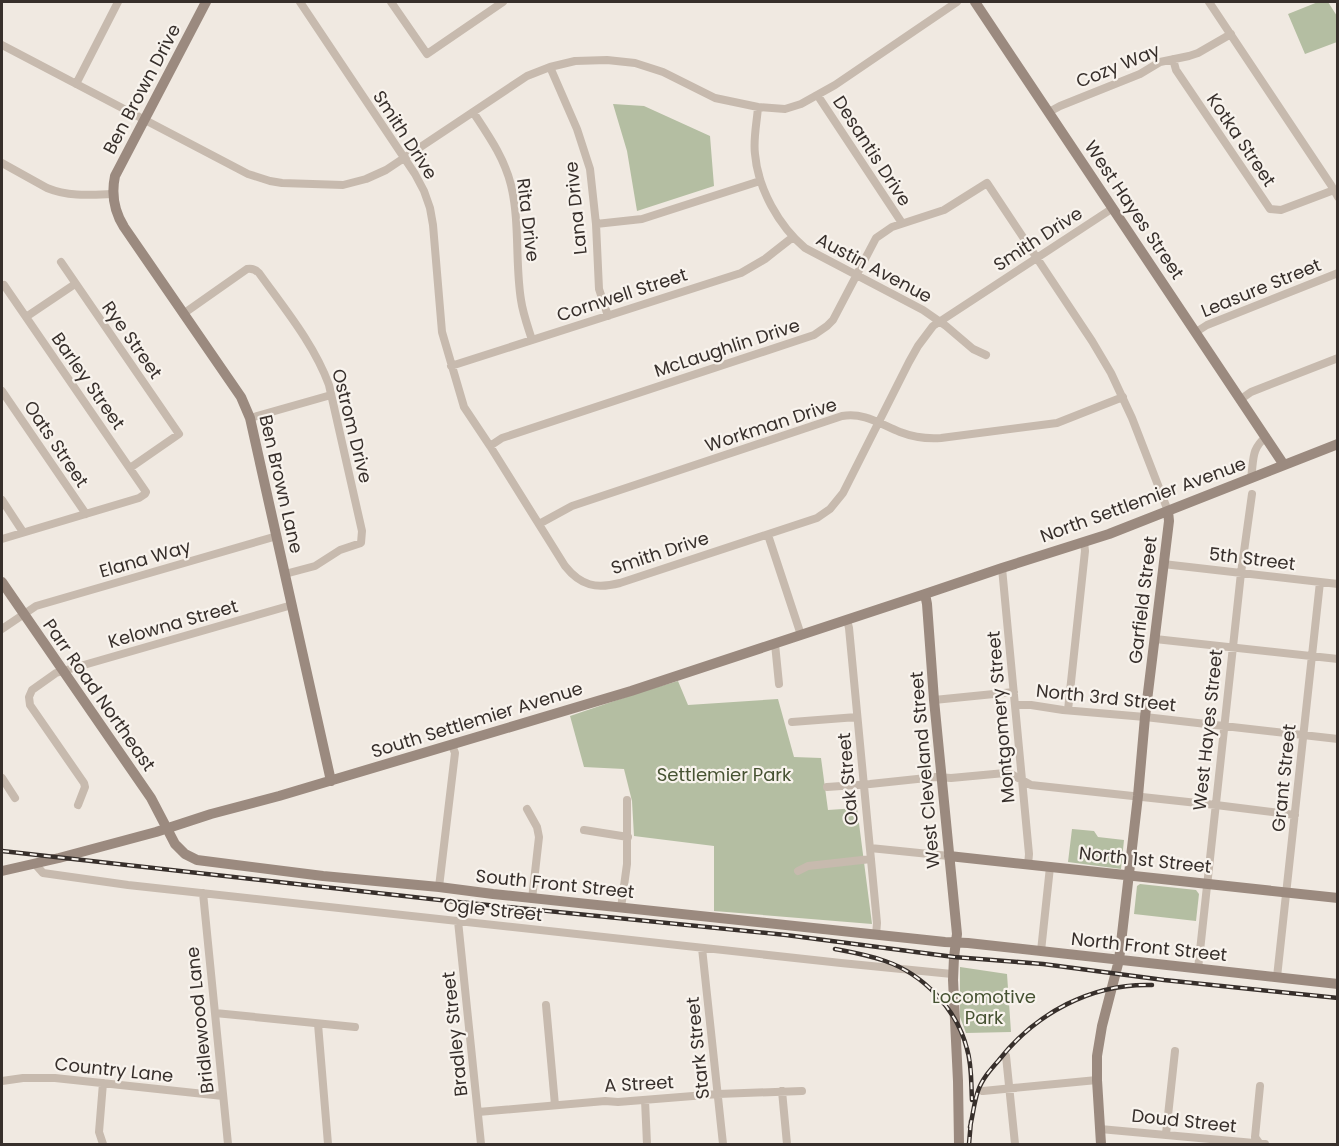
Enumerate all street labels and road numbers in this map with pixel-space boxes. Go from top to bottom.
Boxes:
street label: Ben Brown Drive [97,19,186,158]
street label: Cozy Way [1072,37,1163,94]
street label: Smith Drive [367,85,444,184]
street label: Kotka Street [1201,88,1282,191]
street label: Desantis Drive [827,91,918,211]
street label: West Hayes Street [1079,135,1190,284]
street label: Lana Drive [558,160,593,256]
street label: Rita Drive [511,177,546,263]
street label: Smith Drive [988,200,1087,277]
street label: Austin Avenue [812,226,937,309]
street label: Leasure Street [1197,252,1325,323]
street label: Cornwell Street [553,262,690,327]
street label: Rye Street [96,296,168,384]
street label: McLaughlin Drive [651,312,803,383]
street label: Barley Street [46,327,131,434]
street label: Ostrom Drive [326,366,379,486]
street label: Workman Drive [702,391,840,458]
street label: Oats Street [18,395,95,492]
street label: Ben Brown Lane [253,412,310,556]
street label: North Settlemier Avenue [1036,451,1249,548]
street label: Smith Drive [608,525,712,580]
street label: Elana Way [96,534,194,584]
street label: Garfield Street [1122,535,1163,665]
street label: 5th Street [1207,541,1297,576]
street label: Kelowna Street [105,593,241,654]
street label: Parr Road Northeast [37,614,161,776]
street label: Montgomery Street [981,630,1020,804]
street label: West Hayes Street [1187,648,1228,812]
street label: West Cleveland Street [903,670,946,870]
street label: South Settlemier Avenue [368,675,586,764]
street label: North 3rd Street [1035,678,1177,717]
street label: Grant Street [1265,723,1302,833]
street label: Oak Street [831,732,864,827]
street label: North 1st Street [1078,840,1212,879]
street label: South Front Street [474,863,636,904]
street label: Ogle Street [442,892,544,927]
street label: North Front Street [1070,926,1228,967]
street label: Bridlewood Lane [179,945,220,1095]
street label: Bradley Street [436,970,473,1098]
street label: Stark Street [680,996,715,1100]
street label: Country Lane [53,1051,175,1088]
street label: A Street [604,1069,674,1098]
street label: Doud Street [1130,1103,1238,1138]

